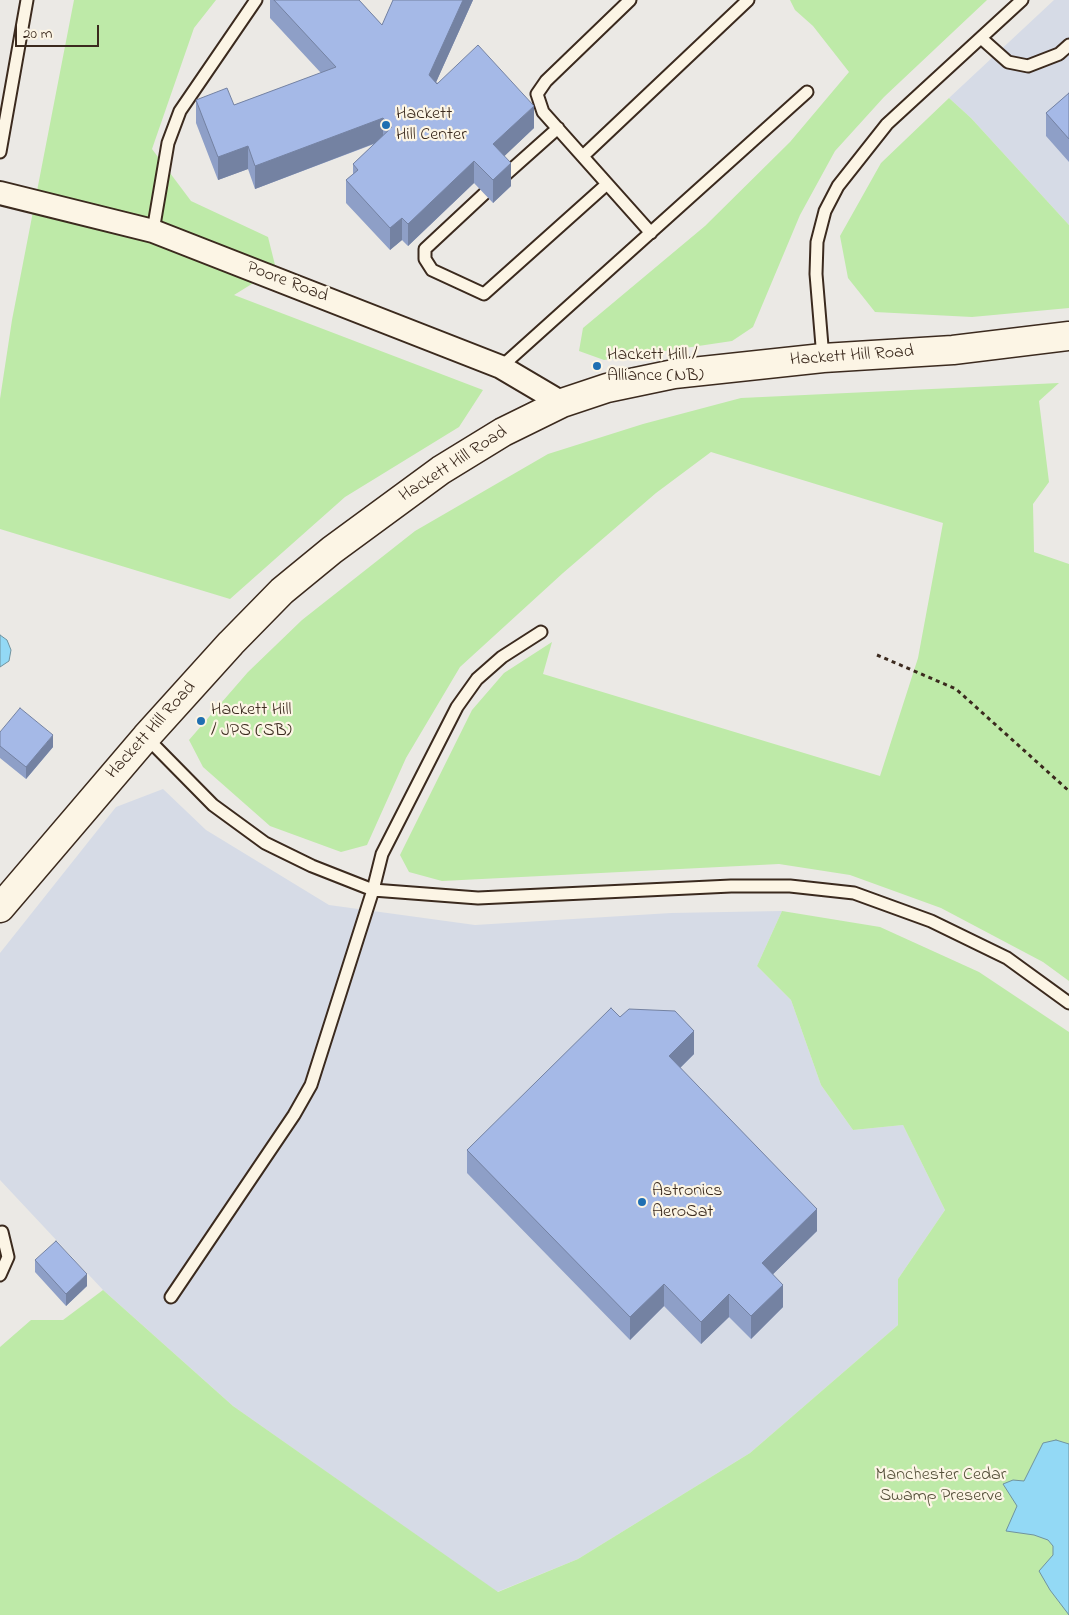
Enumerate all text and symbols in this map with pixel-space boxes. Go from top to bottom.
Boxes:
scale bar [18,15,101,47]
text: 20 m [23,23,52,45]
place label: Hackett Hill Center [396,104,467,146]
marker: Hackett Hill Center [380,119,392,131]
street label: Poore Road [243,258,331,308]
street label: Hackett Hill Road [789,342,915,372]
place label: Hackett Hill / Alliance (NB) [607,345,704,388]
marker: Hackett Hill / Alliance (NB) [591,360,603,372]
street label: Hackett Hill Road [396,422,512,508]
street label: Hackett Hill Road [102,678,202,784]
place label: Hackett Hill / JPS (SB) [211,700,292,742]
marker: Hackett Hill / JPS (SB) [195,715,207,727]
place label: Astronics AeroSat [652,1181,723,1224]
marker: Astronics AeroSat [636,1196,648,1208]
park label: Manchester Cedar Swamp Preserve [876,1465,1006,1508]

